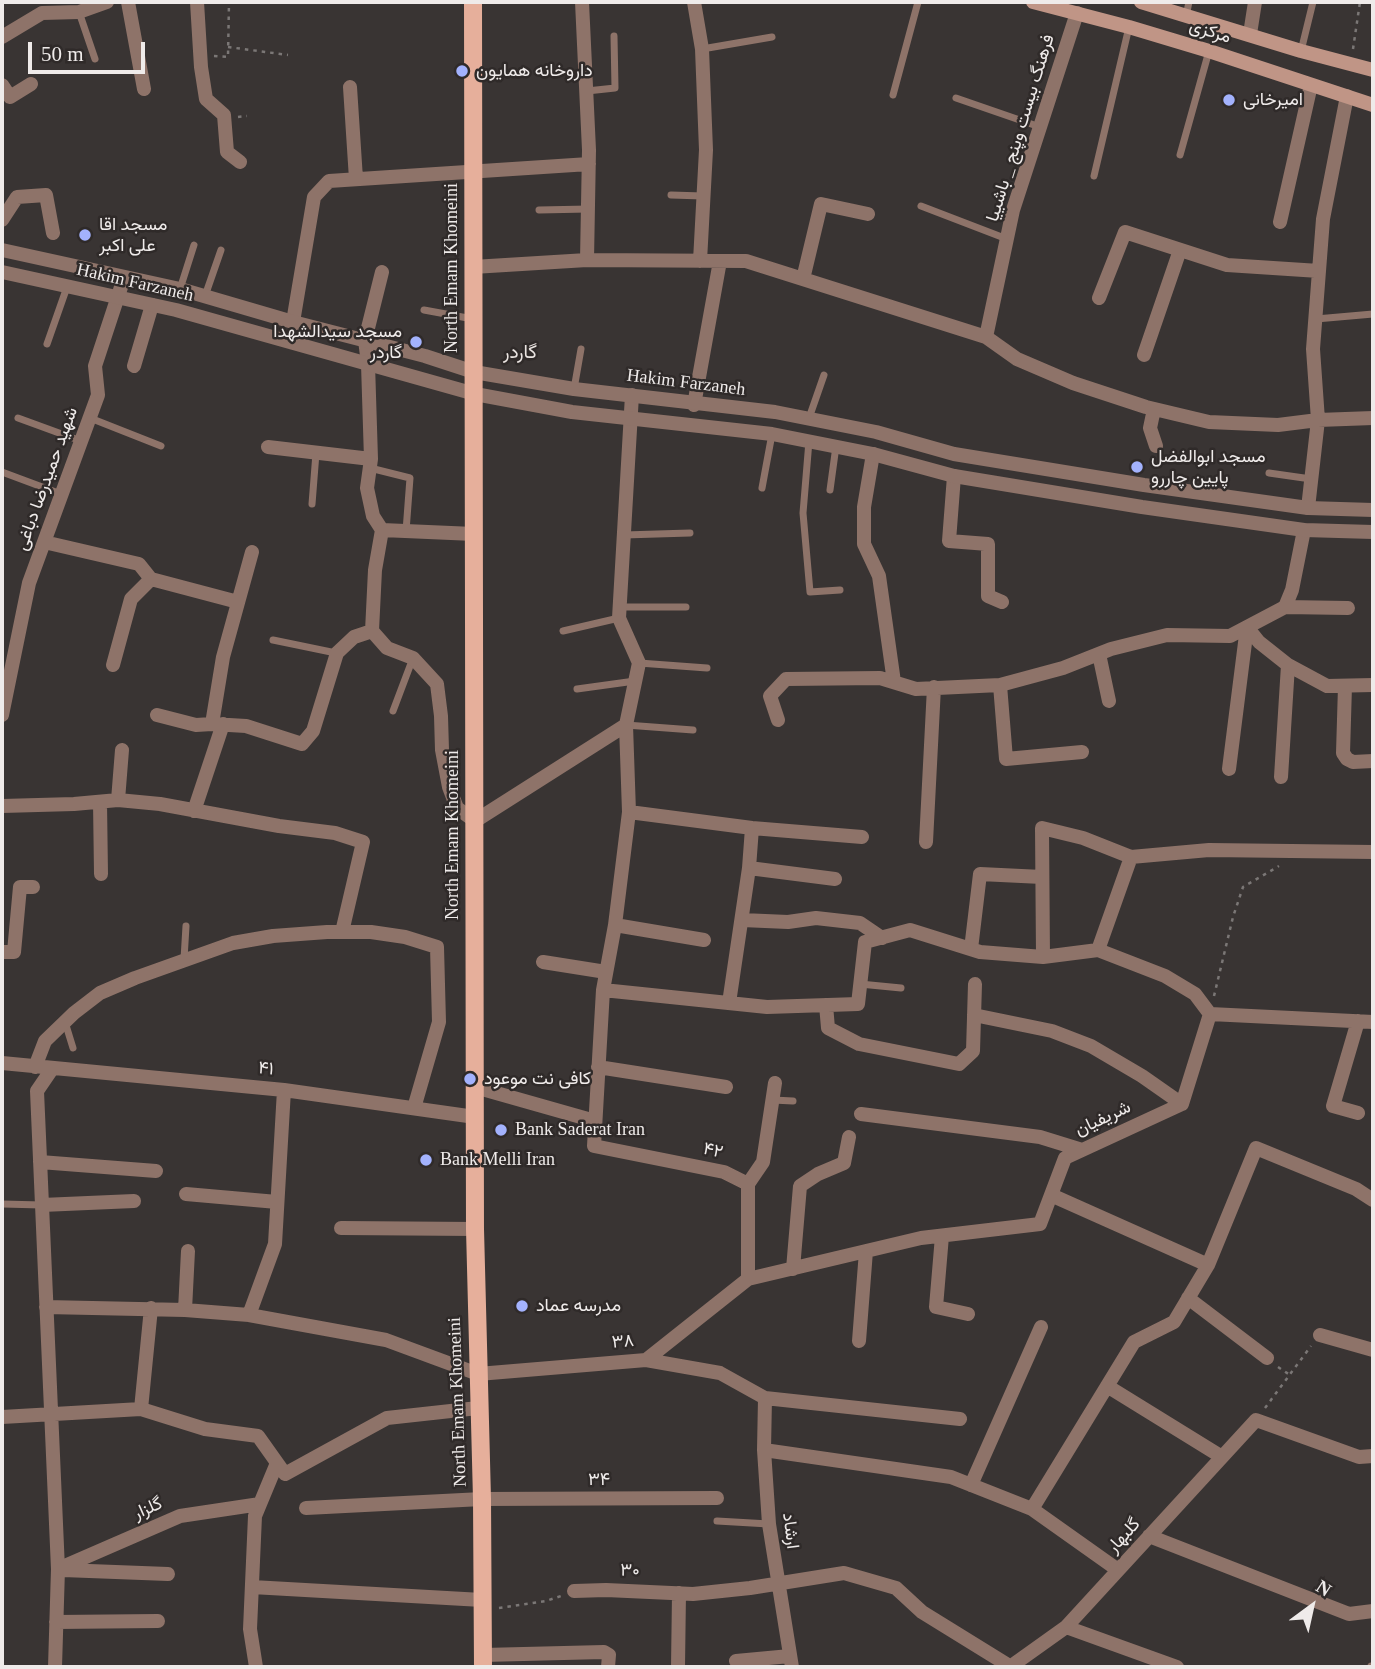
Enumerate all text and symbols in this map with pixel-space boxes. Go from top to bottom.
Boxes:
street label: مرکزی [1187,15,1233,49]
scale bar [32,28,149,72]
street label: فرهنگ بیست وپنج _ باشییا [982,32,1060,224]
text: 50 m [41,42,84,66]
place label: داروخانه همایون [476,60,593,82]
marker: داروخانه همایون [454,63,470,79]
place label: امیرخانی [1243,89,1303,111]
marker: امیرخانی [1221,92,1237,108]
street label: North Emam Khomeini [441,183,463,353]
place label: مسجد اقا علی اکبر [99,214,167,256]
marker: مسجد اقا علی اکبر [77,227,93,243]
street label: Hakim Farzaneh [74,259,196,307]
place label: مسجد سیدالشهدا گاردر [273,321,402,364]
marker: مسجد سیدالشهدا گاردر [408,334,424,350]
district label: گاردر [503,342,537,364]
street label: Hakim Farzaneh [625,365,747,401]
street label: شهید حمیدرضا دباغی [11,404,83,554]
place label: مسجد ابوالفضل پایین چاررو [1151,446,1265,489]
marker: مسجد ابوالفضل پایین چاررو [1129,459,1145,475]
street label: North Emam Khomeini [442,750,464,920]
street label: ۴۱ [257,1057,275,1081]
place label: کافی نت موعود [484,1068,591,1090]
marker: کافی نت موعود [462,1071,478,1087]
street label: شریفیان [1072,1097,1134,1141]
place label: Bank Saderat Iran [515,1119,645,1141]
marker: Bank Saderat Iran [493,1122,509,1138]
street label: ۴۲ [701,1138,725,1164]
place label: Bank Melli Iran [440,1149,555,1171]
marker: Bank Melli Iran [418,1152,434,1168]
place label: مدرسه عماد [536,1295,621,1317]
marker: مدرسه عماد [514,1298,530,1314]
street label: North Emam Khomeini [444,1317,472,1487]
street label: ۳۸ [611,1330,635,1354]
street label: ۳۴ [588,1469,610,1491]
street label: گلزار [130,1493,166,1525]
street label: ارشاد [777,1512,803,1550]
street label: گلبهار [1103,1514,1145,1558]
street label: ۳۰ [620,1560,640,1582]
north arrow [1277,1571,1347,1641]
text: N [1312,1575,1335,1601]

